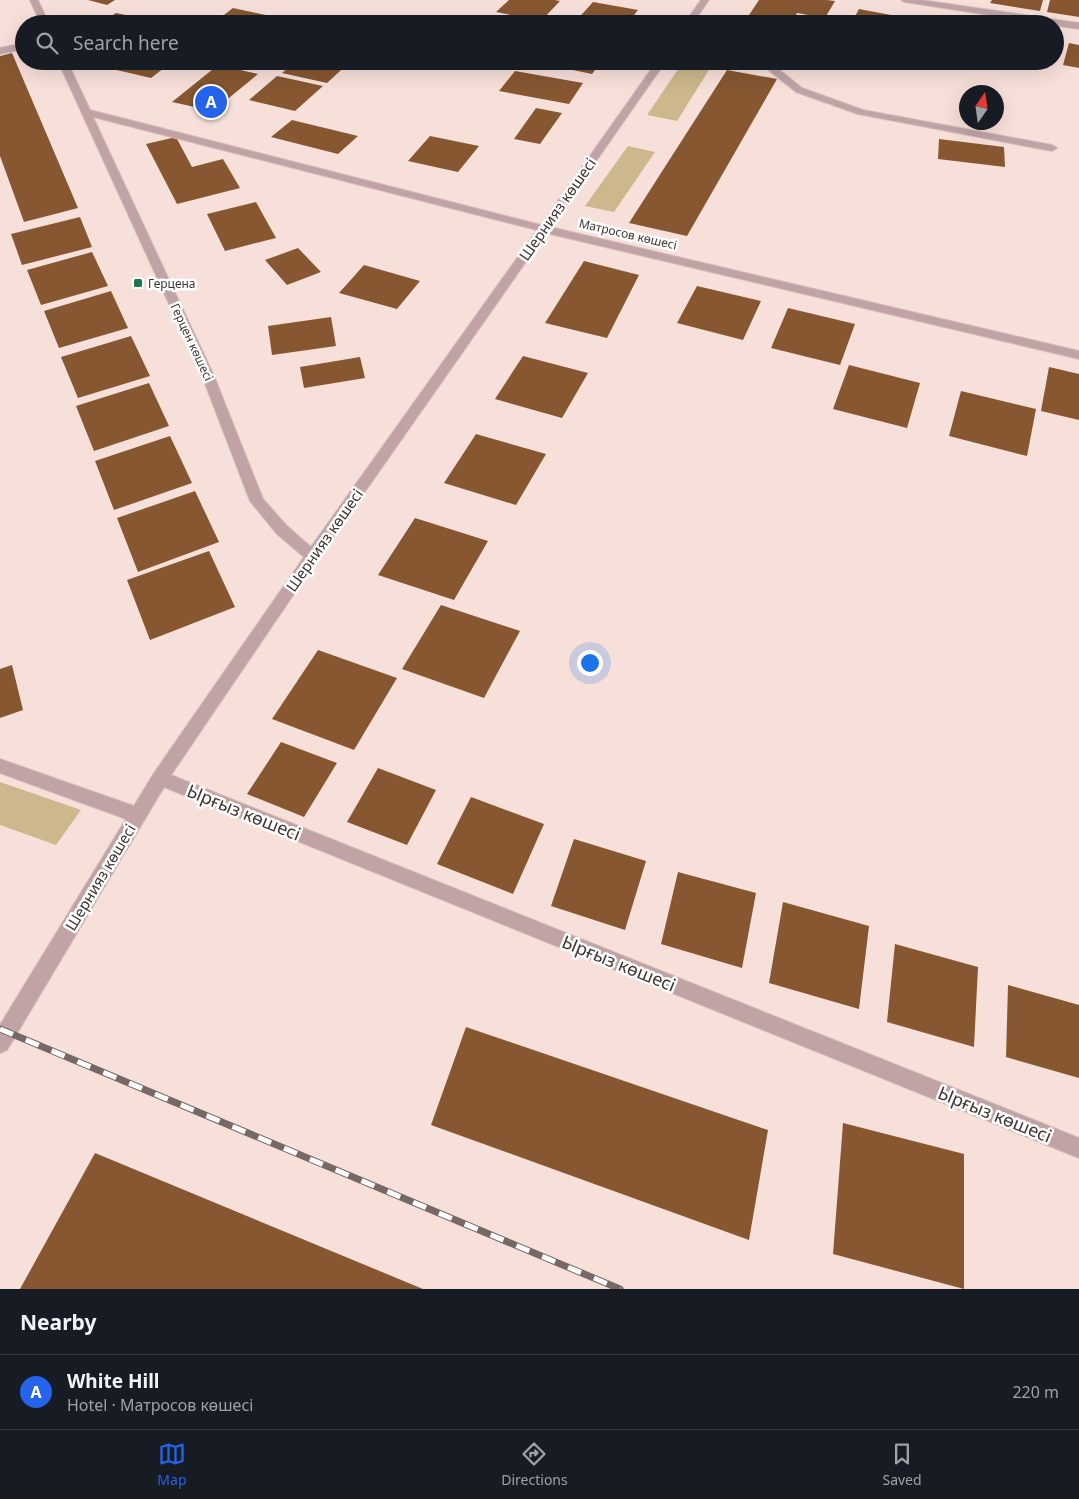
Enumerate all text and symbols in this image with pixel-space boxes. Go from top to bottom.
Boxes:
search box [15,15,1064,70]
icon: search [33,29,61,57]
text: Search here [73,30,179,56]
pin: A [195,83,227,121]
north arrow [959,85,1004,130]
street label: Шернияз көшесі [514,154,600,264]
street label: Матросов көшесі [577,214,679,254]
place label: Герцена [148,275,196,292]
marker: Герцена [132,277,144,289]
street label: Герцен көшесі [167,300,217,384]
street label: Шернияз көшесі [281,485,367,595]
your location [577,650,603,676]
street label: Ырғыз көшесі [184,778,304,846]
street label: Шернияз көшесі [60,820,140,934]
street label: Ырғыз көшесі [559,929,679,997]
street label: Ырғыз көшесі [935,1080,1055,1148]
text: Nearby [20,1308,96,1336]
text: White Hill [67,1368,159,1394]
text: A [30,1381,42,1403]
text: 220 m [1012,1381,1059,1403]
text: Hotel · Матросов көшесі [67,1394,253,1416]
tab: Map [157,1440,187,1489]
tab: Directions [501,1440,568,1489]
tab: Saved [882,1440,922,1489]

